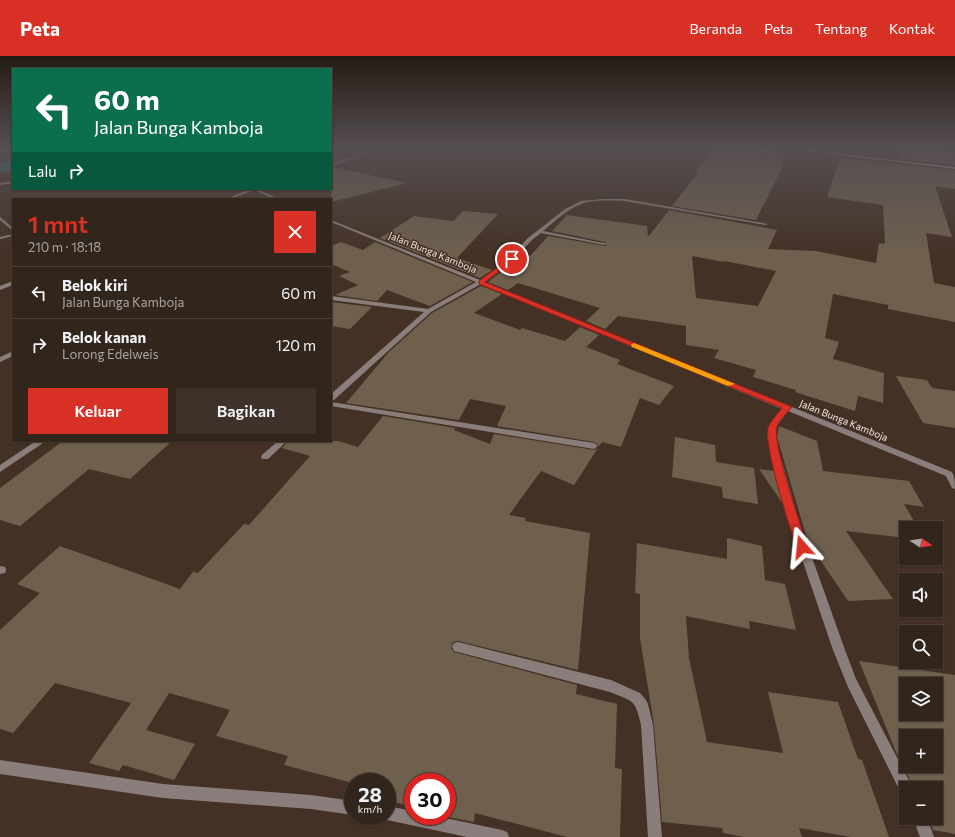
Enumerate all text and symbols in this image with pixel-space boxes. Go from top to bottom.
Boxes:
text: Peta [20,17,60,40]
text: Beranda [690,20,742,37]
text: Peta [764,20,793,37]
text: Tentang [815,20,867,37]
text: Kontak [889,20,935,37]
text: 60 m [94,82,160,116]
icon: left [28,84,80,136]
text: Jalan Bunga Kamboja [94,116,263,138]
icon: right [65,160,87,182]
text: Lalu [28,162,57,180]
text: 1 mnt [28,209,88,238]
button: close [274,211,316,253]
street label: Jalan Bunga Kamboja [387,229,479,275]
text: 210 m · 18:18 [28,239,101,255]
pin [495,242,529,276]
icon: arrive [501,248,523,270]
text: Belok kiri [62,276,128,294]
icon: left [28,282,50,304]
text: 60 m [281,284,316,302]
text: Jalan Bunga Kamboja [62,294,184,310]
text: Belok kanan [62,328,146,346]
icon: right [28,334,50,356]
text: 120 m [276,336,316,354]
text: Lorong Edelweis [62,346,159,362]
button: Keluar [28,388,168,434]
button: Bagikan [176,388,316,434]
street label: Jalan Bunga Kamboja [798,397,890,443]
north arrow [899,521,943,565]
map controls [899,521,943,825]
position arrow [781,526,823,568]
button: sound [899,573,943,617]
button: search [899,625,943,669]
button: layers [899,677,943,721]
button: + [899,729,943,773]
speed limit sign: 30 [404,773,456,825]
button: − [899,781,943,825]
text: 28 [358,782,382,806]
text: km/h [358,803,382,815]

